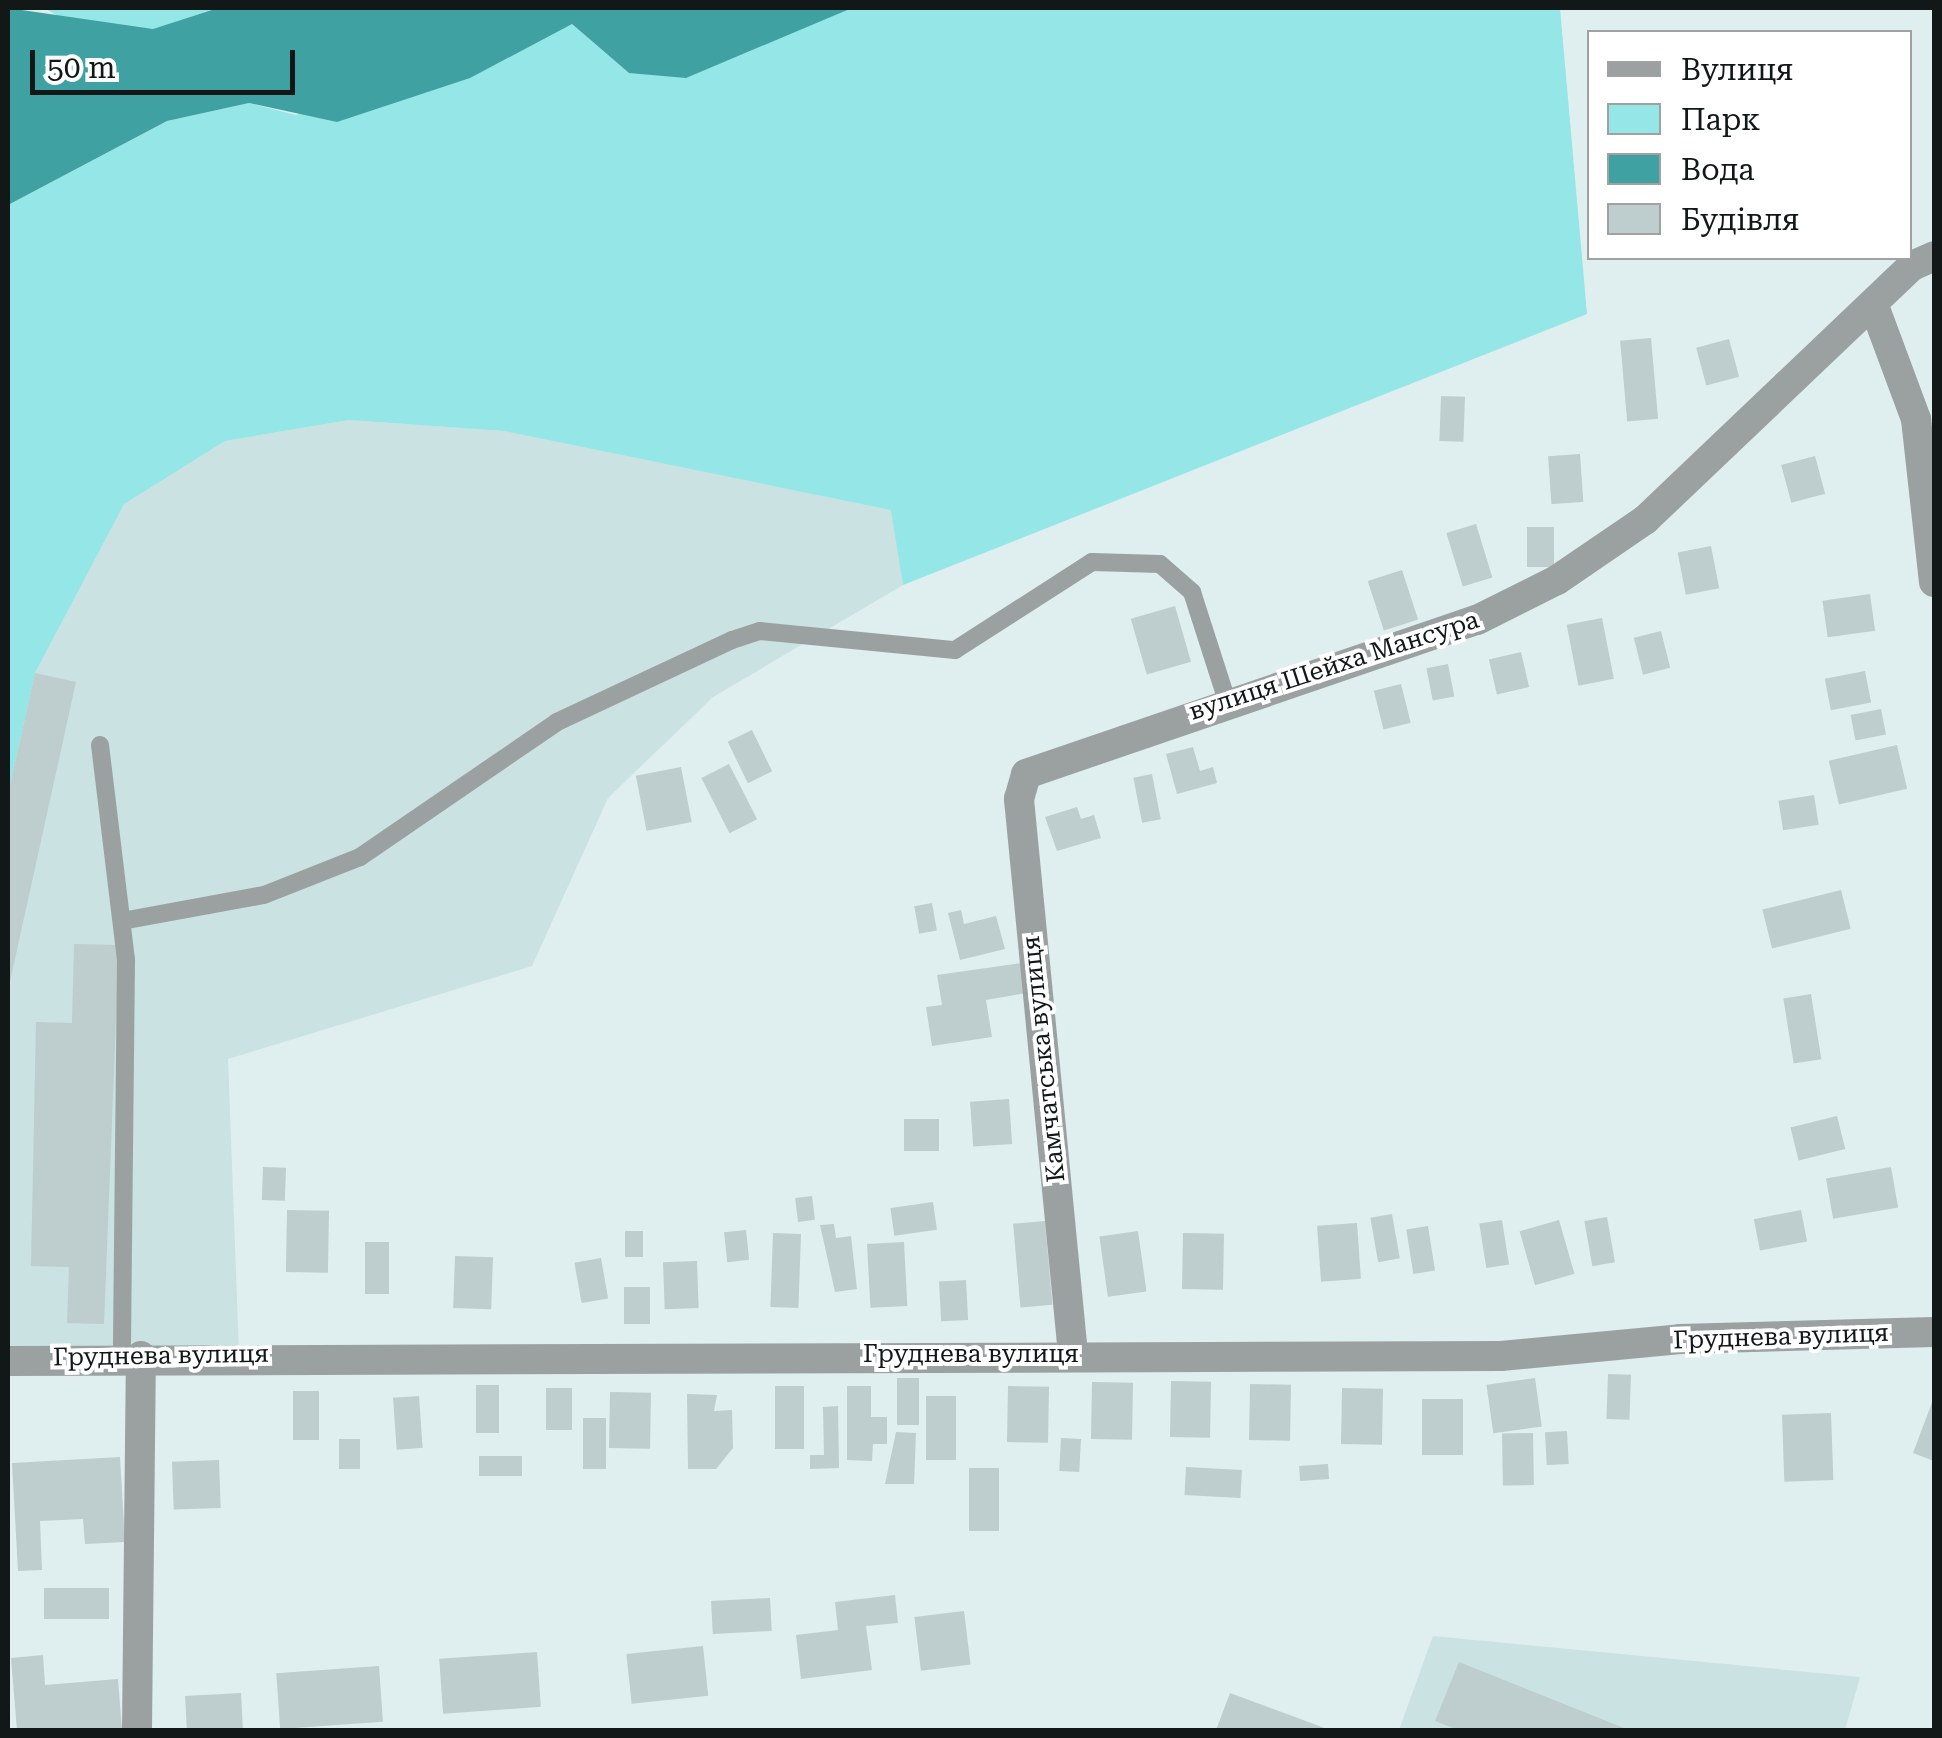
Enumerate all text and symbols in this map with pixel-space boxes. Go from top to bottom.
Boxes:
scale bar [35,30,300,92]
legend [1587,30,1912,260]
text: 50 m [47,50,116,85]
text: Вулиця [1681,52,1793,87]
text: Парк [1681,102,1760,137]
text: Вода [1681,152,1755,187]
text: Будівля [1681,202,1799,237]
street label: вулиця Шейха Мансура [1185,605,1483,727]
street label: Камчатська вулиця [1016,934,1072,1184]
street label: Груднева вулиця [1673,1318,1889,1356]
street label: Груднева вулиця [53,1339,269,1373]
street label: Груднева вулиця [863,1339,1079,1369]

